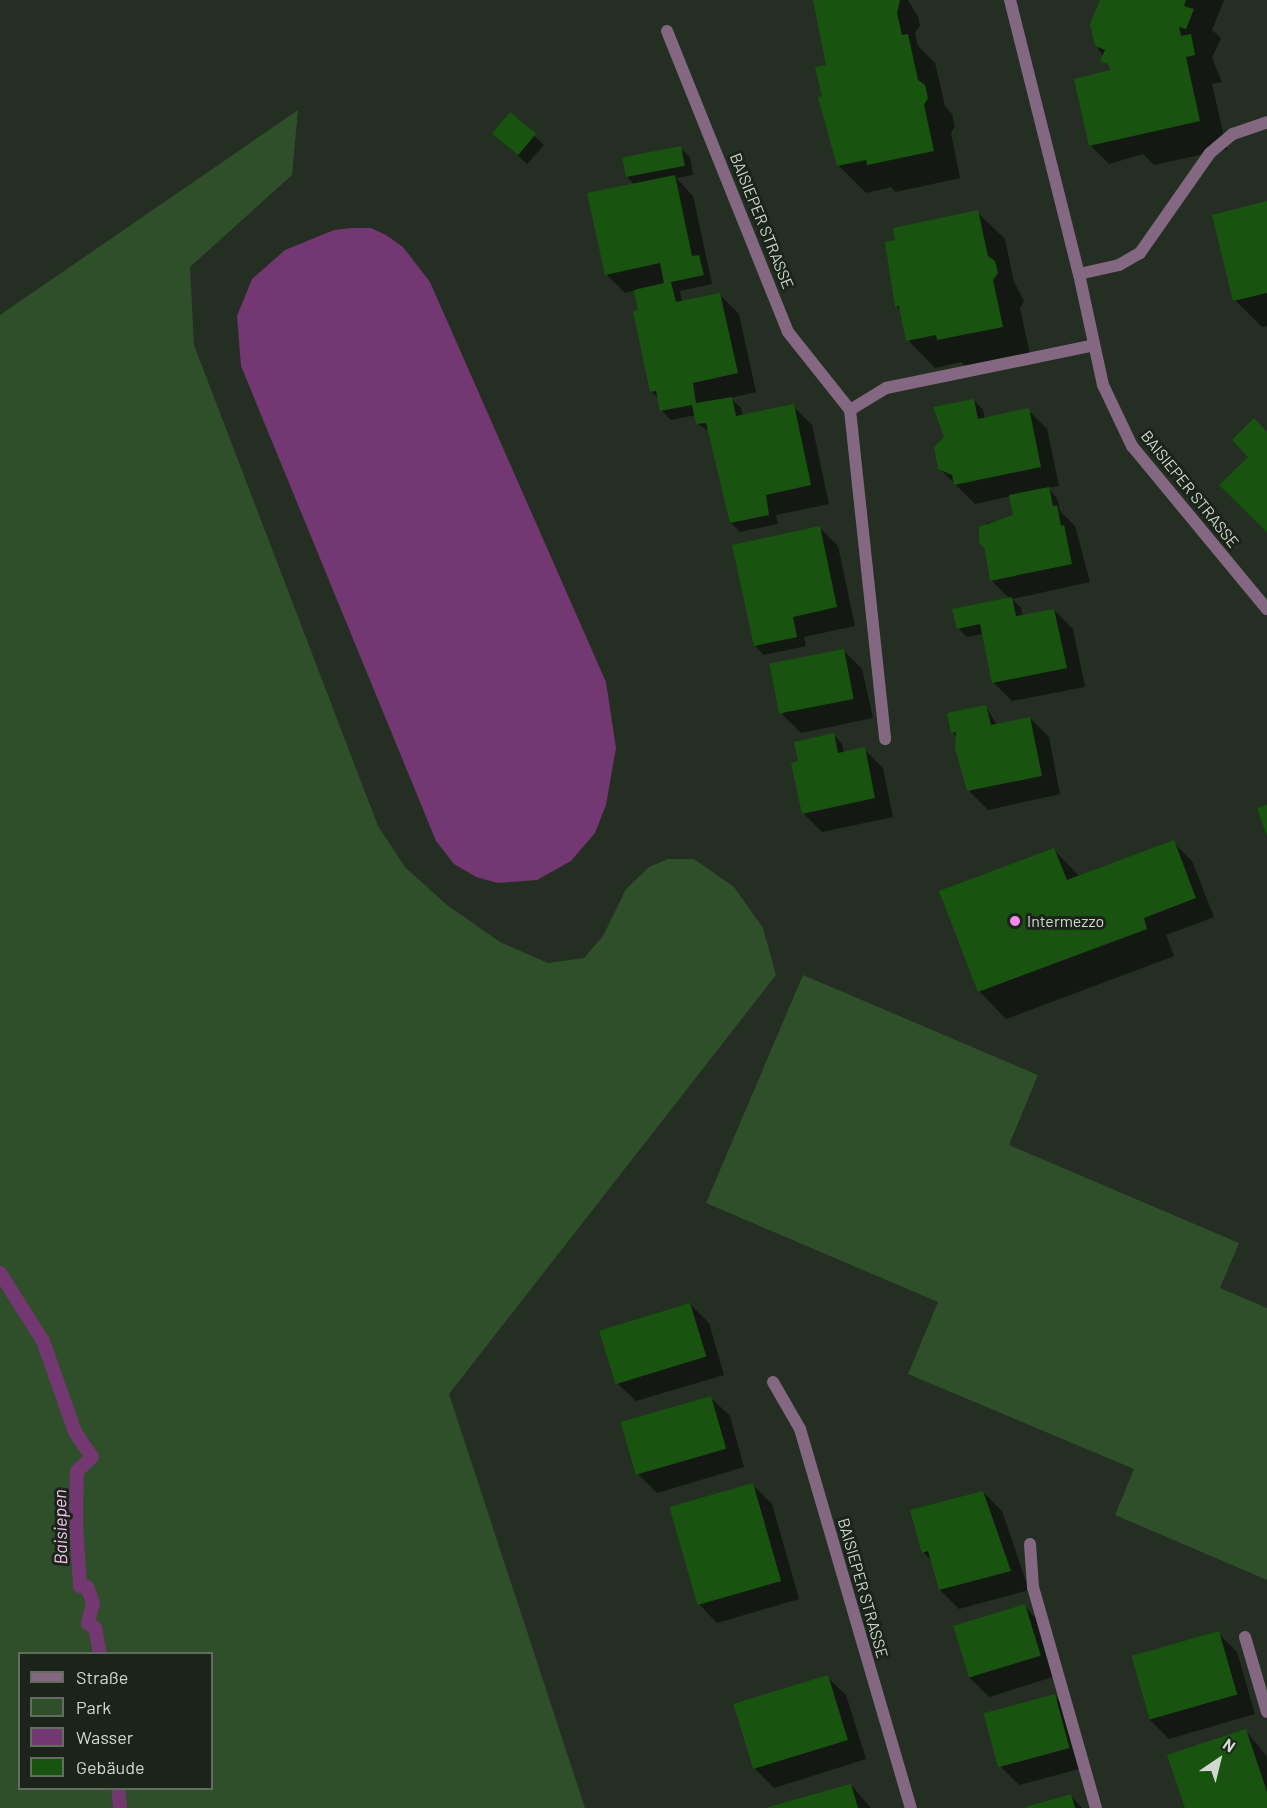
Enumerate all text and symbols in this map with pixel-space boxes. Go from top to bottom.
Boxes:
street label: BAISIEPER STRASSE [726,150,798,292]
street label: BAISIEPER STRASSE [1137,427,1243,551]
place label: Intermezzo [1027,911,1104,931]
marker: Intermezzo [1008,914,1022,928]
water label: Baisiepen [49,1489,71,1565]
street label: BAISIEPER STRASSE [834,1516,892,1660]
legend [18,1652,213,1790]
text: Straße [76,1666,128,1688]
text: Park [76,1696,111,1718]
text: Wasser [76,1726,133,1748]
north arrow [1189,1730,1249,1790]
text: N [1220,1734,1239,1756]
text: Gebäude [76,1756,145,1778]

